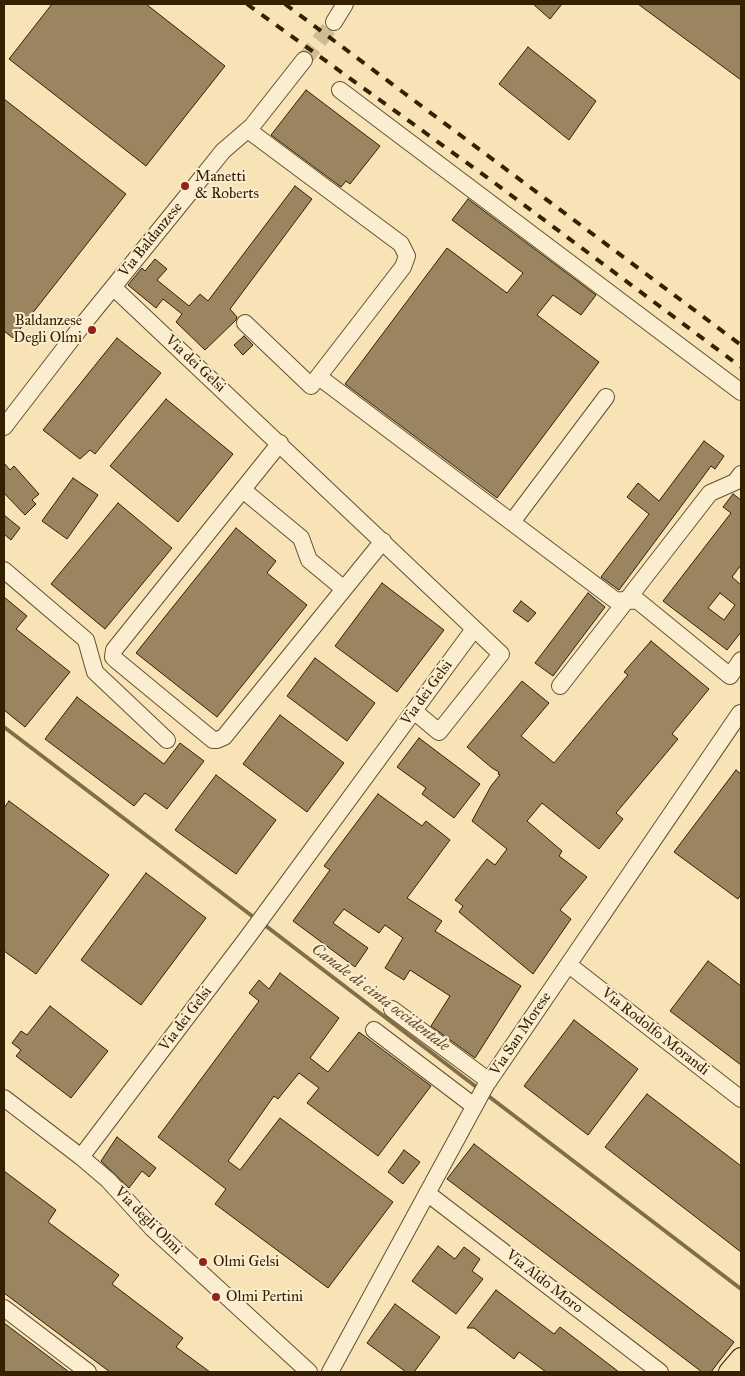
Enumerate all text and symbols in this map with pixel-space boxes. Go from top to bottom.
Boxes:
place label: Manetti & Roberts [195,168,259,203]
marker: Manetti & Roberts [179,180,191,192]
street label: Via Baldanzese [115,199,187,281]
place label: Baldanzese Degli Olmi [13,312,82,347]
marker: Baldanzese Degli Olmi [86,324,98,336]
street label: Via dei Gelsi [161,331,229,397]
street label: Via dei Gelsi [397,657,457,729]
water label: Canale di cinta occidentale [307,940,453,1056]
street label: Via dei Gelsi [156,983,216,1055]
street label: Via Rodolfo Morandi [597,984,713,1080]
street label: Via San Morese [486,989,556,1079]
street label: Via degli Olmi [110,1183,186,1259]
street label: Via Aldo Moro [502,1246,586,1318]
place label: Olmi Gelsi [213,1253,279,1271]
marker: Olmi Gelsi [197,1256,209,1268]
place label: Olmi Pertini [226,1288,303,1306]
marker: Olmi Pertini [210,1291,222,1303]

